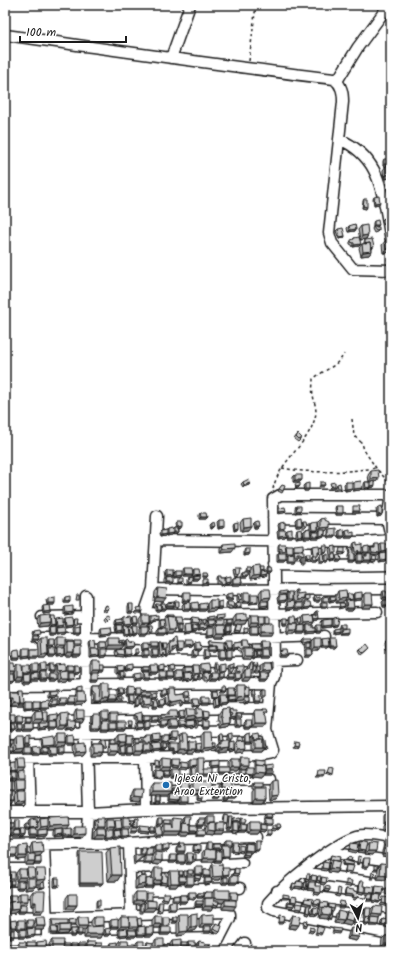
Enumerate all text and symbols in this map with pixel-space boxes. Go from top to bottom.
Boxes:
scale bar [20,18,126,44]
text: 100 m [26,23,57,42]
place label: Iglesia Ni Cristo, Arao Extention [174,770,251,801]
marker: Iglesia Ni Cristo, Arao Extention [161,780,171,790]
north arrow [338,898,378,938]
text: N [354,918,363,936]

